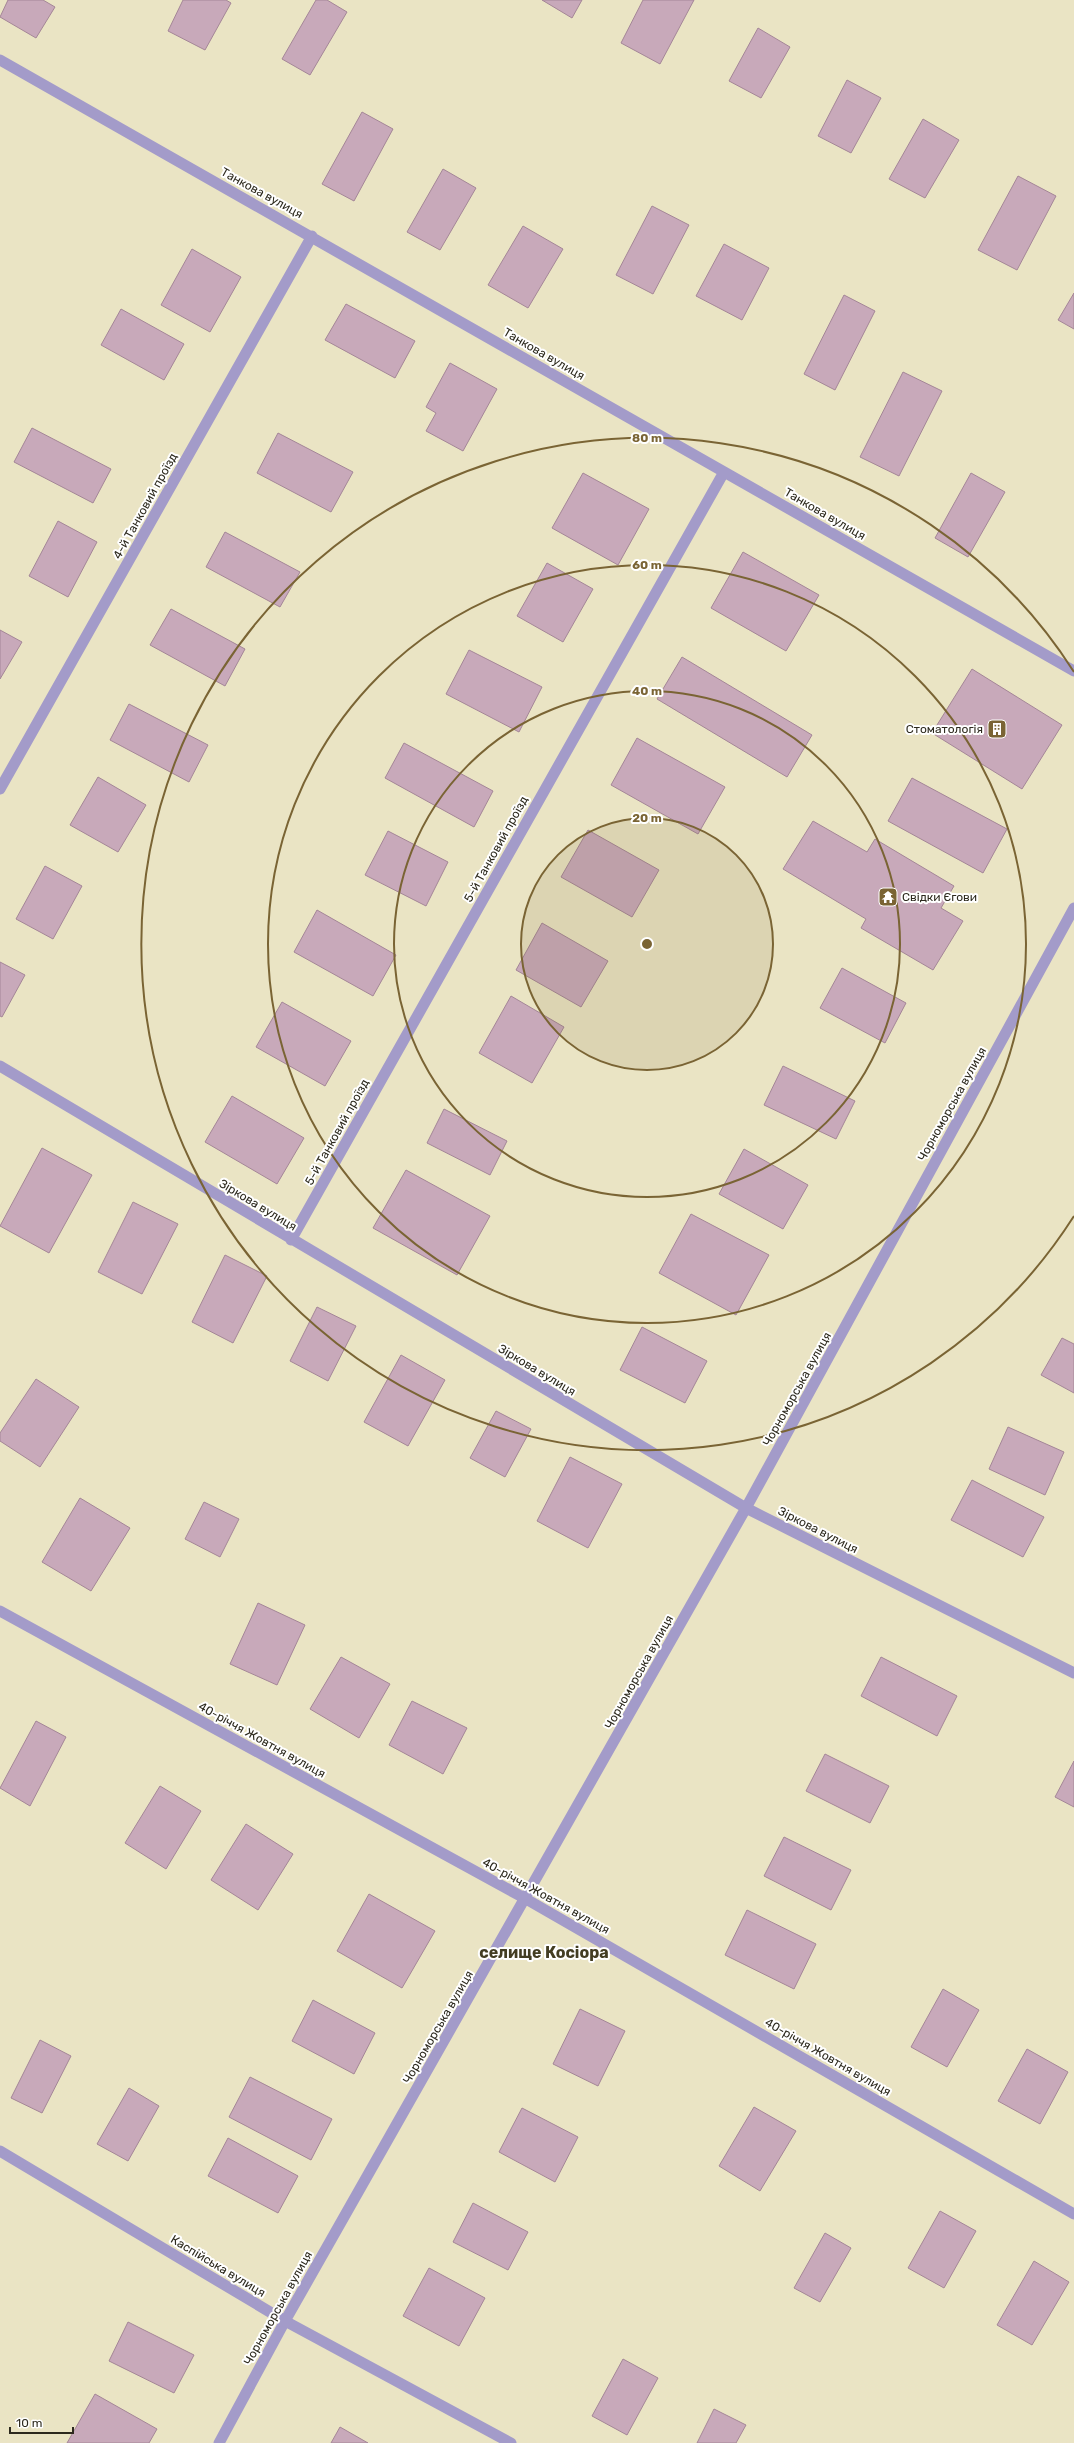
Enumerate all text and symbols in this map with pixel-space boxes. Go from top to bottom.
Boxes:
street label: Танкова вулиця [219,165,305,221]
street label: Танкова вулиця [501,325,587,383]
text: 80 m [632,431,662,445]
street label: 4-й Танковий проїзд [110,451,180,561]
street label: Танкова вулиця [782,485,868,543]
text: 60 m [632,558,662,572]
text: 40 m [632,684,662,698]
building icon: Стоматологія [986,718,1008,740]
place label: Стоматологія [906,722,983,736]
street label: 5-й Танковий проїзд [461,794,531,904]
text: 20 m [632,811,662,825]
temple icon: Свідки Єгови [877,886,899,908]
place label: Свідки Єгови [902,890,977,904]
centre of rings [640,937,654,951]
street label: Чорноморська вулиця [915,1045,989,1163]
street label: 5-й Танковий проїзд [302,1077,372,1187]
street label: Зіркова вулиця [217,1176,299,1234]
street label: Чорноморська вулиця [760,1330,834,1448]
street label: Зіркова вулиця [496,1341,578,1399]
street label: Зіркова вулиця [776,1504,860,1556]
street label: Чорноморська вулиця [602,1613,676,1731]
street label: 40-річчя Жовтня вулиця [196,1699,328,1781]
street label: 40-річчя Жовтня вулиця [480,1855,612,1937]
district label: селище Косіора [479,1943,609,1962]
street label: Чорноморська вулиця [400,1968,476,2086]
street label: 40-річчя Жовтня вулиця [762,2015,894,2099]
street label: Каспійська вулиця [168,2232,268,2300]
street label: Чорноморська вулиця [241,2249,315,2367]
scale bar [10,2409,73,2435]
text: 10 m [16,2416,42,2430]

